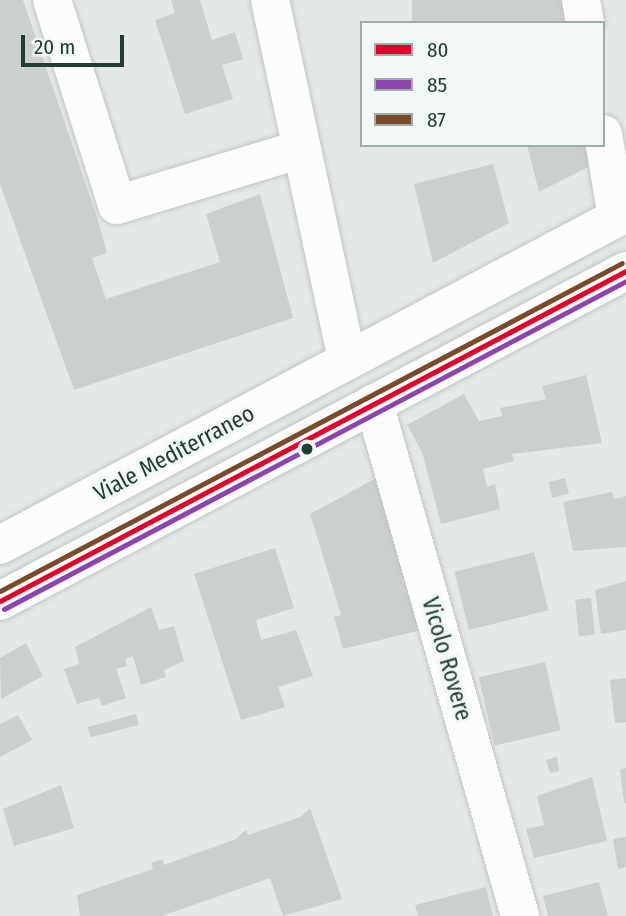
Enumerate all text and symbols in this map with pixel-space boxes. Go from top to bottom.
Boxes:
scale bar [24,21,128,65]
legend [360,21,605,147]
text: 20 m [34,34,75,60]
text: 80 [427,37,448,63]
text: 85 [427,72,447,98]
text: 87 [427,107,446,133]
street label: Viale Mediterraneo [89,399,259,507]
unlabelled marker [300,442,314,456]
street label: Vicolo Rovere [416,594,478,724]

